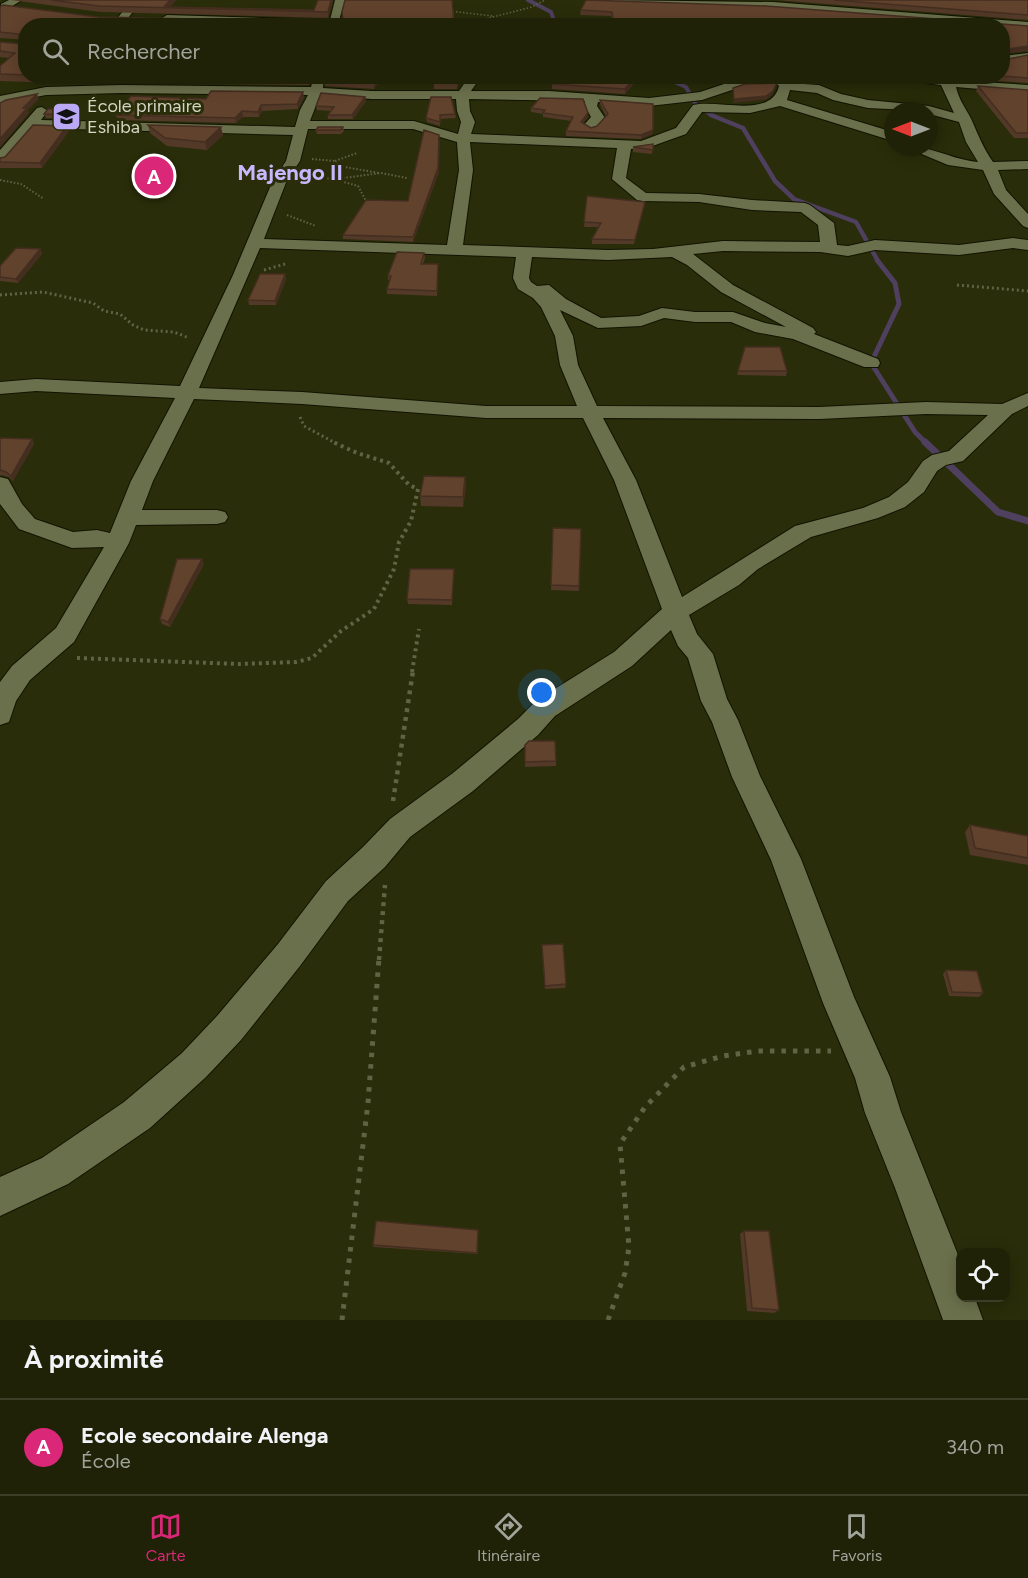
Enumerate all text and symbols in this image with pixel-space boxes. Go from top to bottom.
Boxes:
search box [18,18,1010,84]
icon: search [39,35,72,68]
text: Rechercher [87,38,200,65]
place label: École primaire Eshiba [87,95,202,138]
school or university icon: École primaire Eshiba [50,100,82,132]
north arrow [884,102,938,156]
pin: A [134,154,174,198]
district label: Majengo II [237,159,343,186]
your location [527,678,556,707]
map controls [956,1248,1010,1302]
button: locate [956,1248,1010,1302]
text: À proximité [24,1343,164,1375]
text: Ecole secondaire Alenga [81,1422,328,1449]
text: A [36,1435,51,1459]
text: 340 m [946,1435,1004,1459]
text: École [81,1449,131,1473]
tab: Carte [146,1510,186,1565]
tab: Itinéraire [477,1510,540,1565]
tab: Favoris [832,1510,882,1565]

